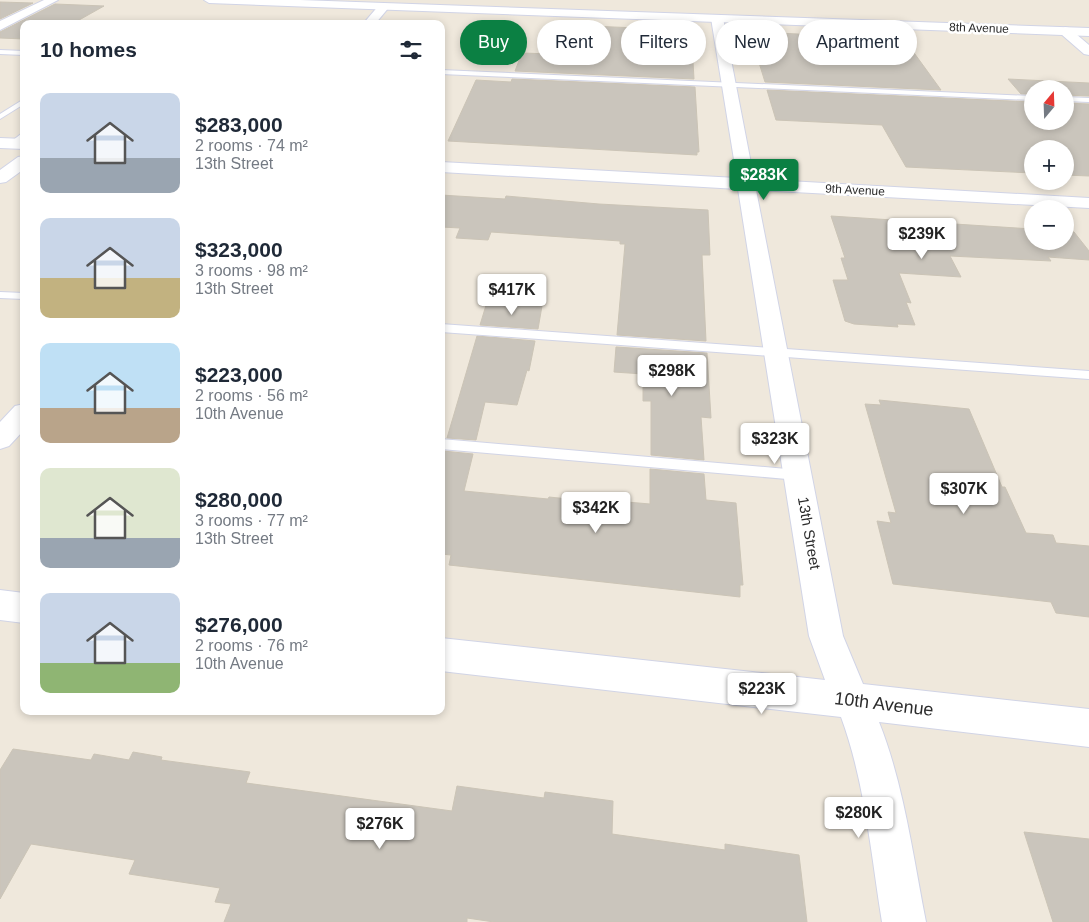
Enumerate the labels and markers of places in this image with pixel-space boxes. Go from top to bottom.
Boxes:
pin: $283K [729,158,799,201]
pin: $239K [887,218,957,260]
pin: $417K [477,274,547,316]
pin: $298K [637,354,707,397]
pin: $323K [740,422,810,465]
pin: $307K [929,472,999,515]
pin: $342K [561,492,631,534]
pin: $223K [727,672,797,715]
pin: $280K [824,796,894,839]
pin: $276K [345,808,415,850]

